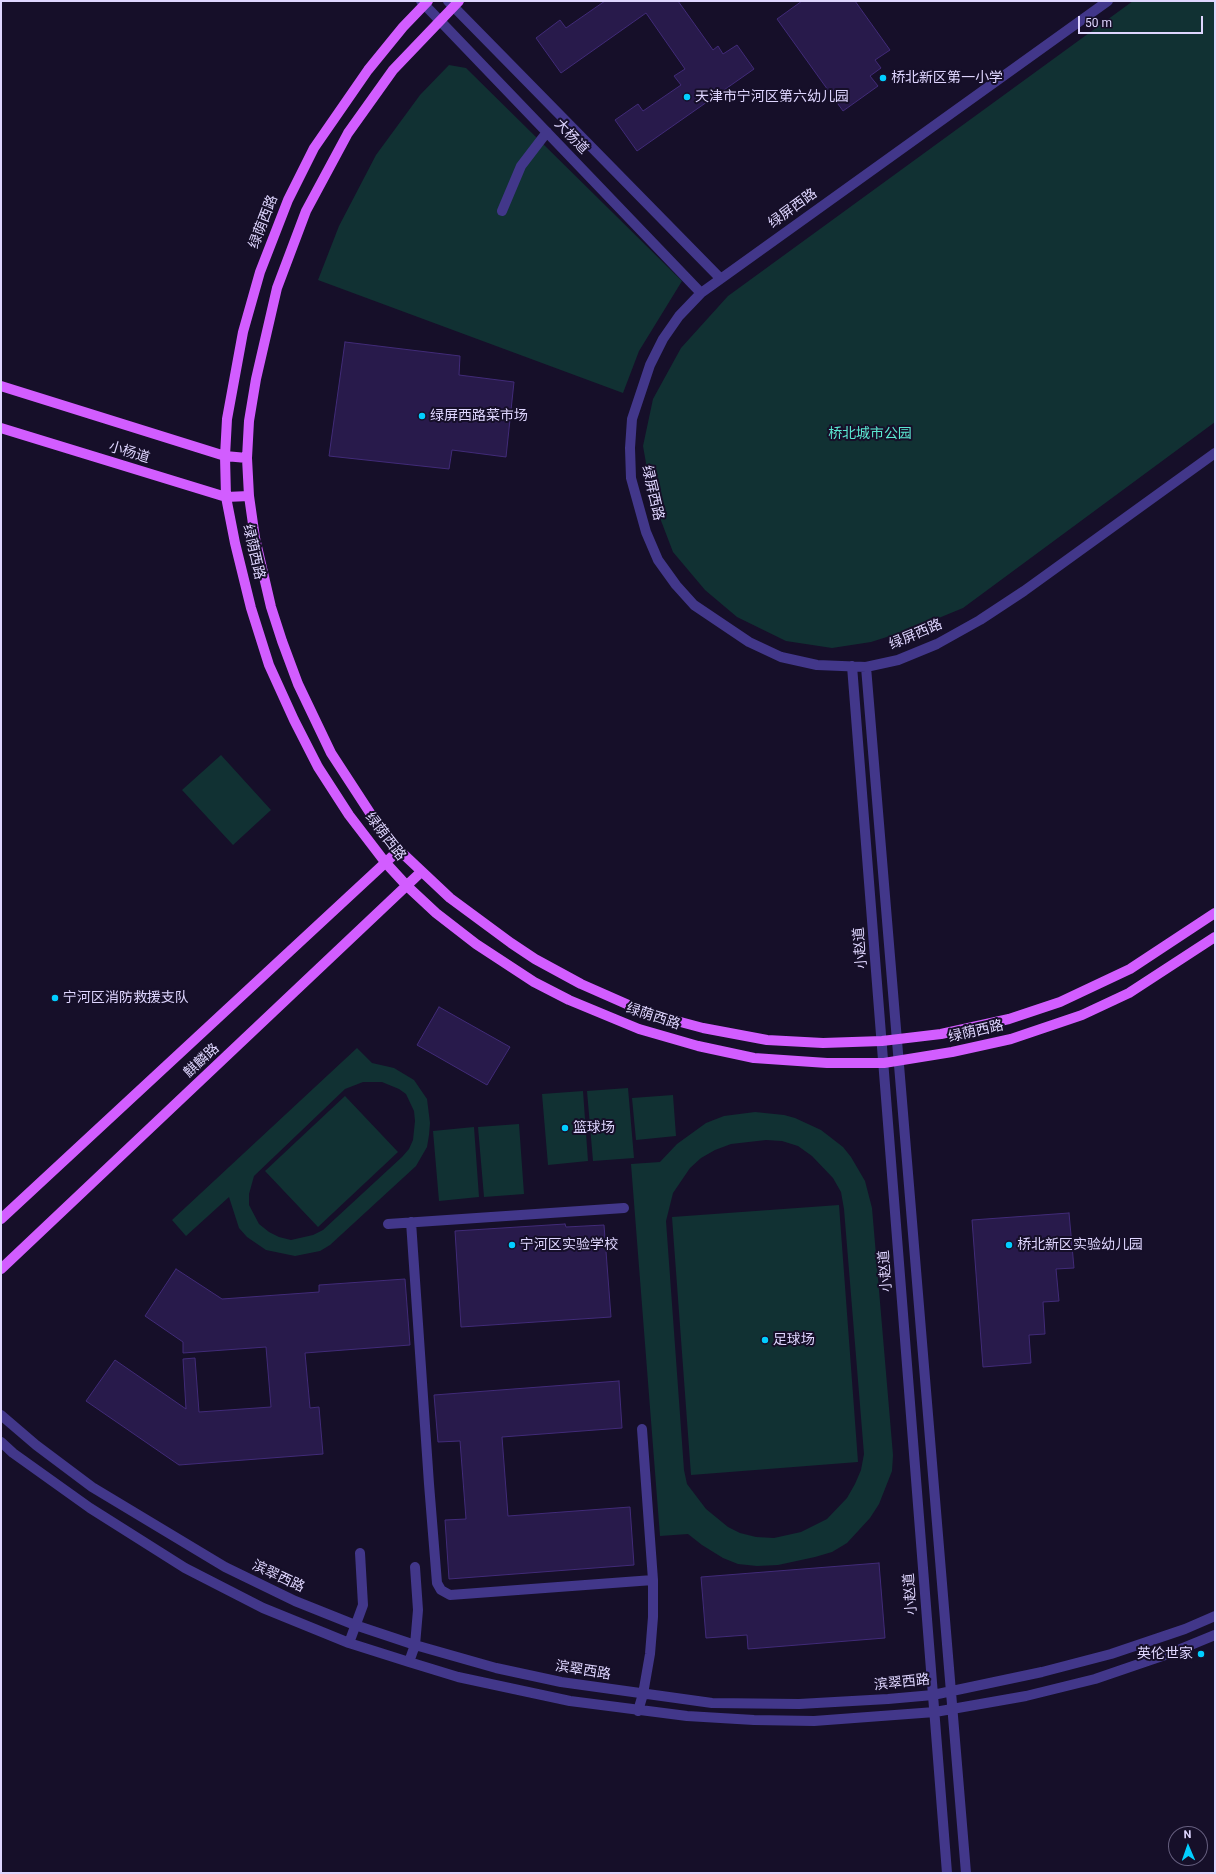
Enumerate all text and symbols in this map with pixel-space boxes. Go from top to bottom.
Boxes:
scale bar [1080,8,1205,34]
text: 50 m [1085,16,1112,30]
place label: 桥北新区第一小学 [891,70,1003,86]
marker: 桥北新区第一小学 [878,73,888,83]
place label: 天津市宁河区第六幼儿园 [695,89,849,105]
marker: 天津市宁河区第六幼儿园 [682,92,692,102]
street label: 大杨道 [550,116,592,158]
street label: 绿屏西路 [765,186,821,232]
street label: 绿荫西路 [246,193,282,251]
place label: 绿屏西路菜市场 [430,408,528,424]
marker: 绿屏西路菜市场 [417,411,427,421]
park label: 桥北城市公园 [828,426,912,442]
street label: 小杨道 [106,439,152,467]
street label: 绿屏西路 [638,464,666,522]
street label: 绿荫西路 [239,523,267,581]
street label: 绿屏西路 [887,616,945,654]
street label: 绿荫西路 [361,810,409,864]
street label: 小赵道 [851,926,871,970]
place label: 宁河区消防救援支队 [63,990,189,1006]
marker: 宁河区消防救援支队 [50,993,60,1003]
street label: 绿荫西路 [624,1000,682,1034]
street label: 绿荫西路 [947,1018,1005,1046]
street label: 麒麟路 [181,1041,223,1081]
place label: 篮球场 [573,1120,615,1136]
marker: 篮球场 [560,1123,570,1133]
place label: 宁河区实验学校 [520,1237,618,1253]
place label: 桥北新区实验幼儿园 [1017,1237,1143,1253]
marker: 宁河区实验学校 [507,1240,517,1250]
marker: 桥北新区实验幼儿园 [1004,1240,1014,1250]
street label: 小赵道 [876,1249,896,1293]
place label: 足球场 [773,1332,815,1348]
marker: 足球场 [760,1335,770,1345]
street label: 滨翠西路 [249,1558,307,1596]
street label: 小赵道 [901,1572,921,1616]
place label: 英伦世家 [1137,1646,1193,1662]
marker: 英伦世家 [1196,1649,1206,1659]
street label: 滨翠西路 [554,1658,612,1684]
street label: 滨翠西路 [873,1672,931,1694]
north arrow [1168,1826,1208,1866]
text: N [1183,1828,1192,1841]

